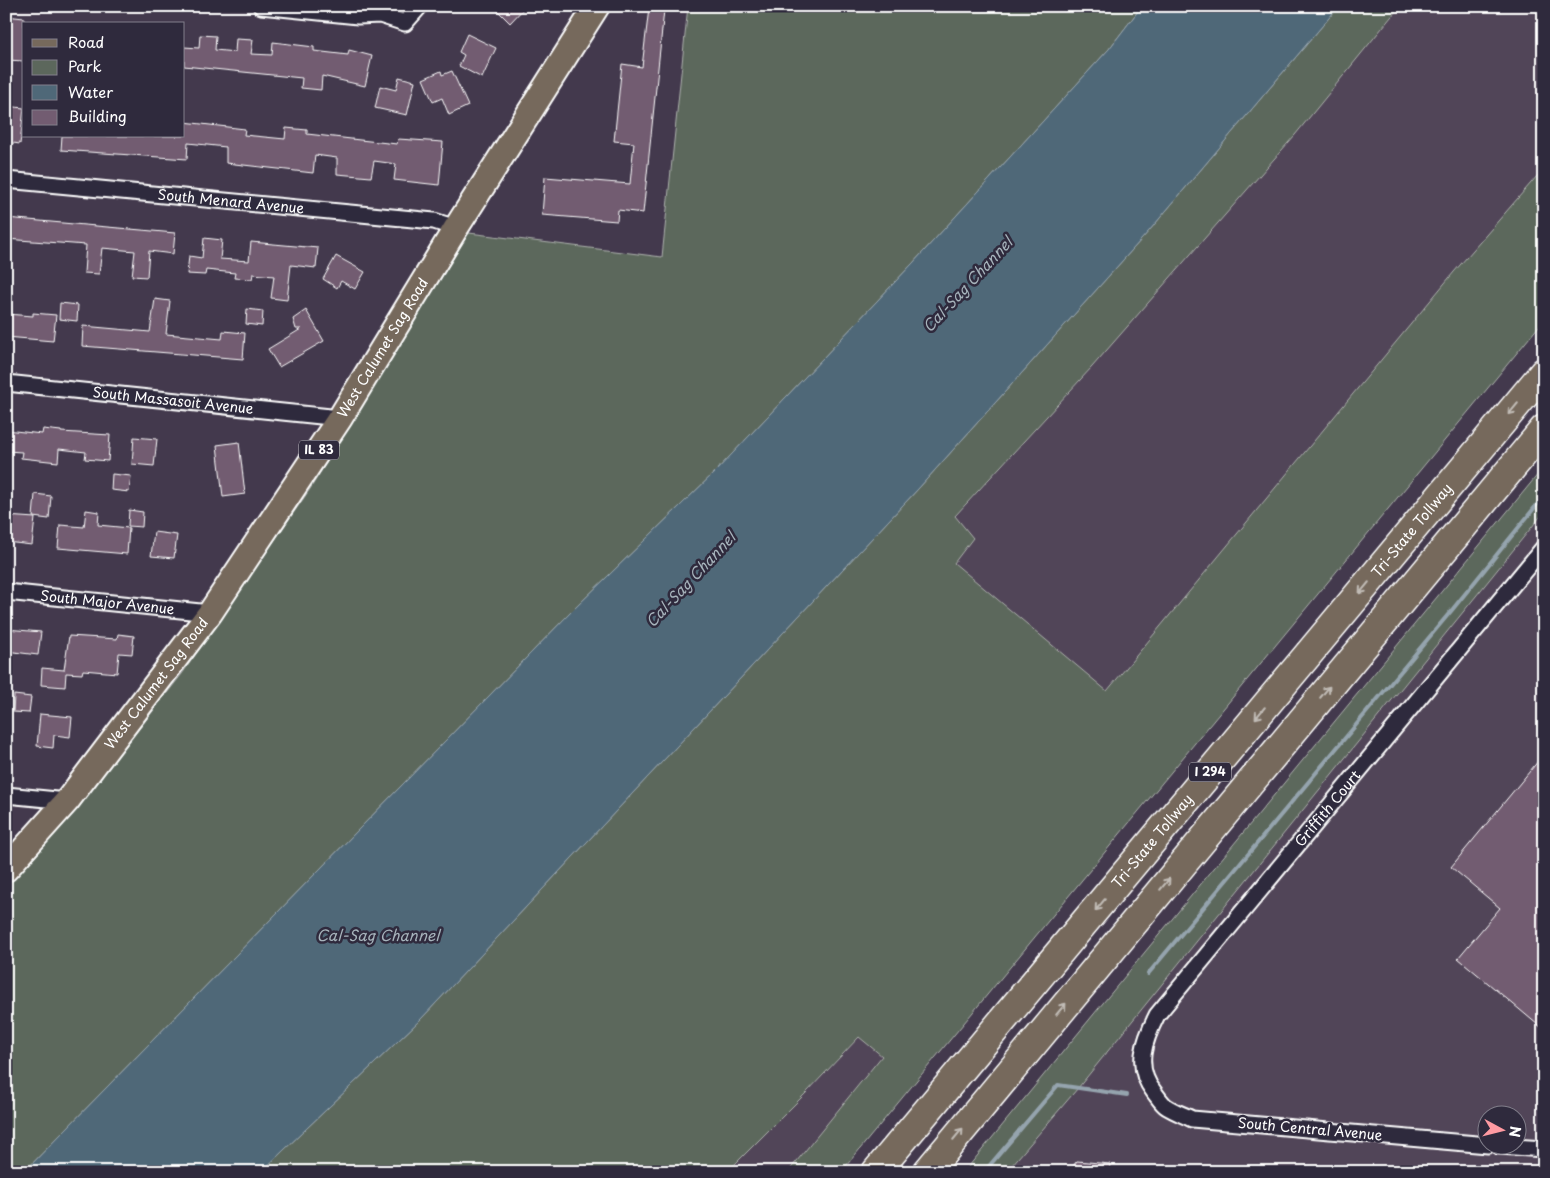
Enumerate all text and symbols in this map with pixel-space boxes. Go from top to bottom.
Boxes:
legend [22,22,185,138]
text: Road [68,30,104,53]
text: Park [68,54,102,77]
text: Water [68,80,113,103]
text: Building [68,104,127,127]
street label: South Menard Avenue [157,184,305,219]
water label: Cal-Sag Channel [917,229,1019,337]
street label: West Calumet Sag Road [332,274,433,422]
street label: South Massasoit Avenue [92,381,255,419]
one-way arrow [1507,402,1518,415]
road number: IL 83 [299,440,339,460]
street label: Tri-State Tollway [1366,478,1457,582]
water label: Cal-Sag Channel [640,524,742,632]
one-way arrow [1359,581,1370,594]
street label: South Major Avenue [40,585,176,619]
street label: West Calumet Sag Road [99,613,213,753]
one-way arrow [1320,686,1331,699]
one-way arrow [1254,706,1266,719]
road number: I 294 [1189,762,1231,782]
street label: Griffith Court [1290,765,1365,851]
street label: Tri-State Tollway [1106,789,1197,892]
one-way arrow [1160,878,1171,891]
one-way arrow [1095,898,1106,911]
water label: Cal-Sag Channel [317,923,442,946]
one-way arrow [1056,1003,1067,1016]
north arrow [1478,1106,1528,1156]
street label: South Central Avenue [1237,1112,1383,1145]
text: N [1504,1125,1526,1138]
one-way arrow [952,1128,963,1141]

